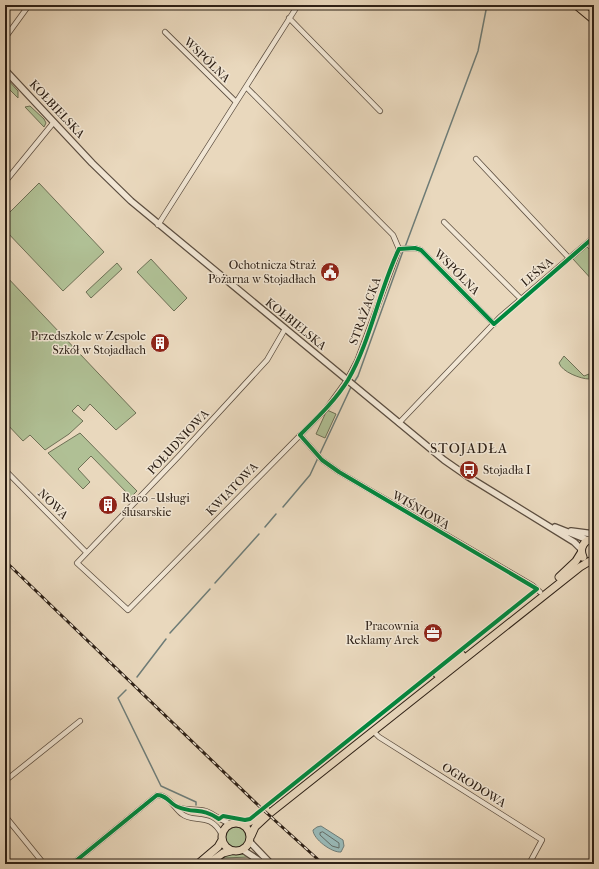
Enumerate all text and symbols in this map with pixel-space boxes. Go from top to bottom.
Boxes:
street label: WSPÓLNA [180,33,234,85]
street label: KOŁBIELSKA [26,77,88,141]
street label: WSPÓLNA [431,245,483,298]
street label: LEŚNA [518,254,556,289]
place label: Ochotnicza Straż Pożarna w Stojadłach [208,258,317,286]
public building icon: Ochotnicza Straż Pożarna w Stojadłach [319,261,341,283]
street label: STRAŻACKA [345,275,384,347]
street label: KOŁBIELSKA [263,295,330,353]
place label: Przedszkole w Zespole Szkół w Stojadłach [31,329,146,357]
building icon: Przedszkole w Zespole Szkół w Stojadłach [149,332,171,354]
street label: POŁUDNIOWA [144,406,212,477]
district label: STOJADŁA [430,440,508,457]
street label: KWIATOWA [203,459,261,519]
bus stop icon: Stojadła I [458,459,480,481]
place label: Stojadła I [483,463,531,477]
street label: NOWA [35,486,71,522]
street label: WIŚNIOWA [389,486,453,532]
place label: Raco - Usługi ślusarskie [122,491,190,519]
building icon: Raco - Usługi ślusarskie [97,494,119,516]
place label: Pracownia Reklamy Arek [346,619,420,647]
office icon: Pracownia Reklamy Arek [422,622,444,644]
street label: OGRODOWA [439,760,509,810]

